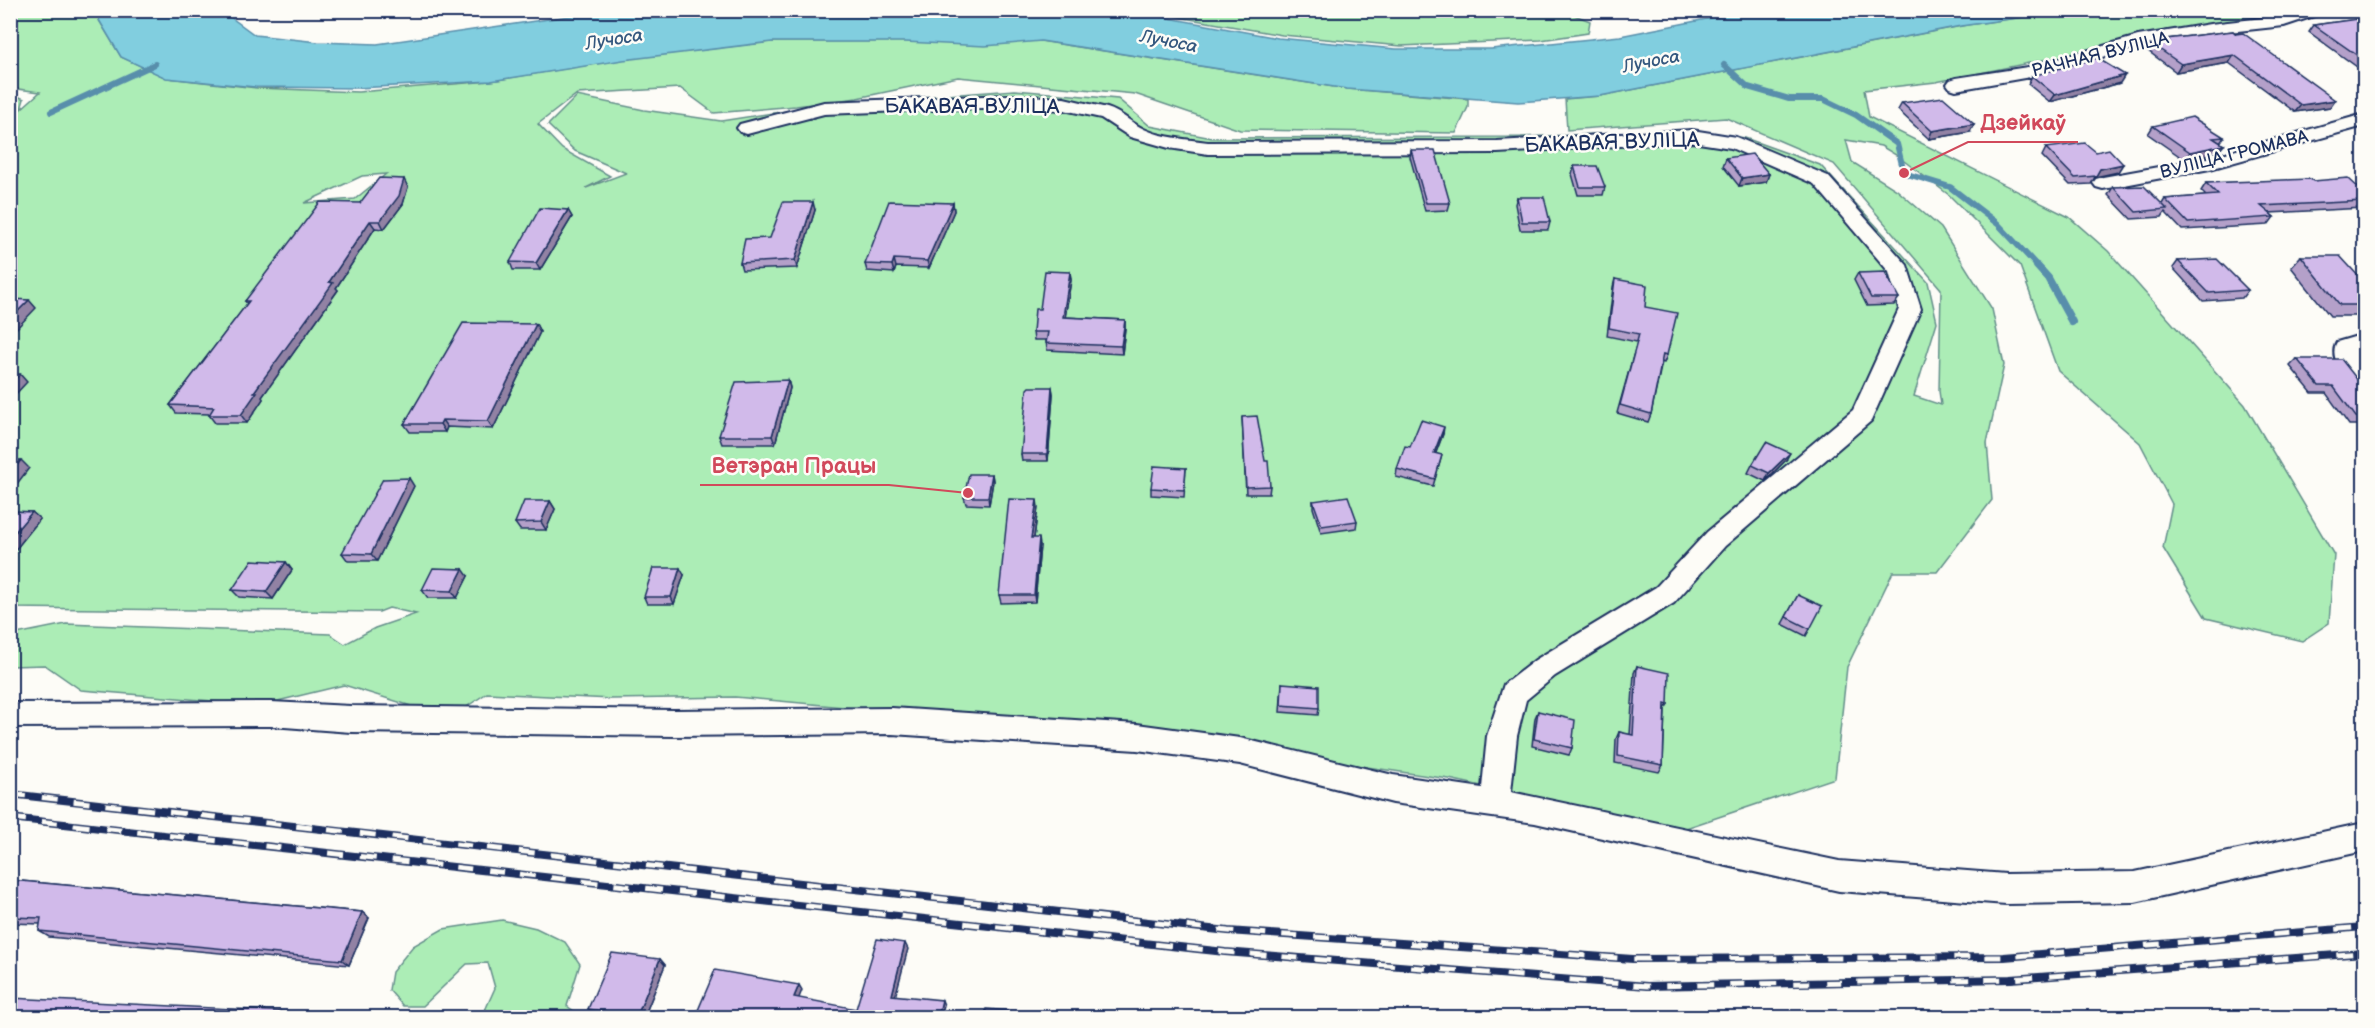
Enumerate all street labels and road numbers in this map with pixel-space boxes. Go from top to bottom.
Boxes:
street label: РАЧНАЯ ВУЛІЦА [2029,27,2171,82]
street label: БАКАВАЯ ВУЛІЦА [884,94,1060,119]
street label: ВУЛІЦА ГРОМАВА [2158,126,2310,183]
street label: БАКАВАЯ ВУЛІЦА [1524,127,1700,158]

